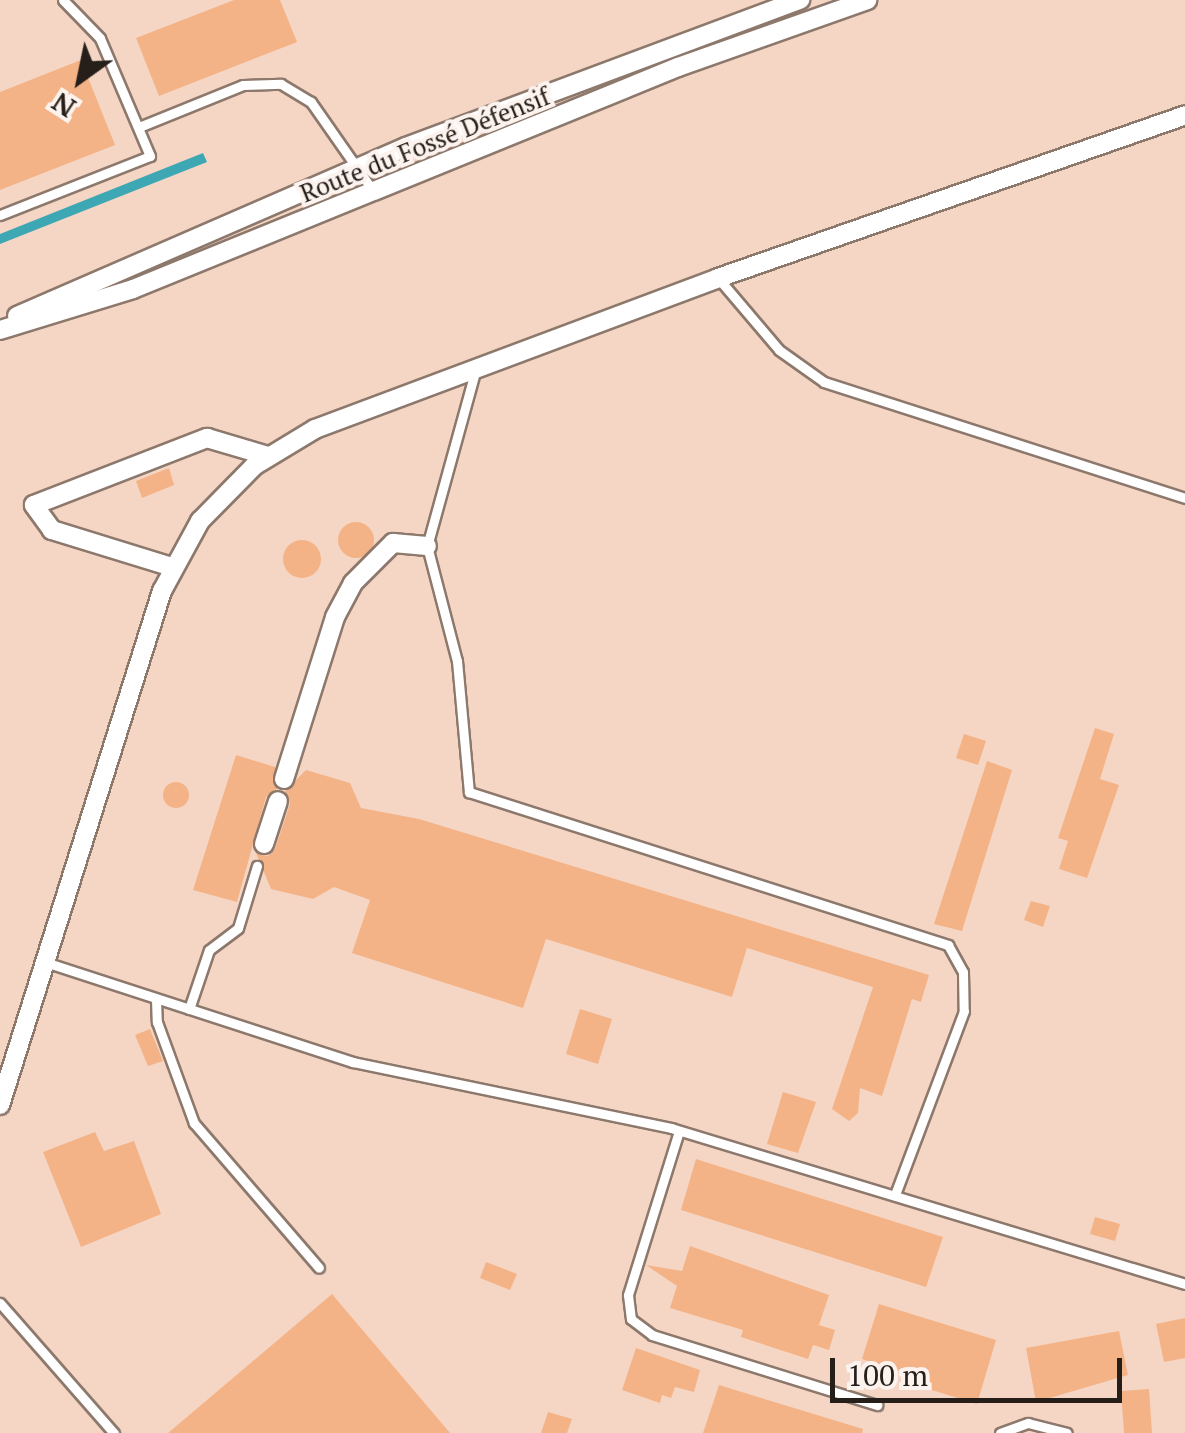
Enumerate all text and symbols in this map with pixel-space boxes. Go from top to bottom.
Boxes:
north arrow [30,30,130,130]
street label: Route du Fossé Défensif [296,81,554,209]
text: N [44,84,82,127]
scale bar [835,1338,1128,1400]
text: 100 m [847,1355,928,1395]

